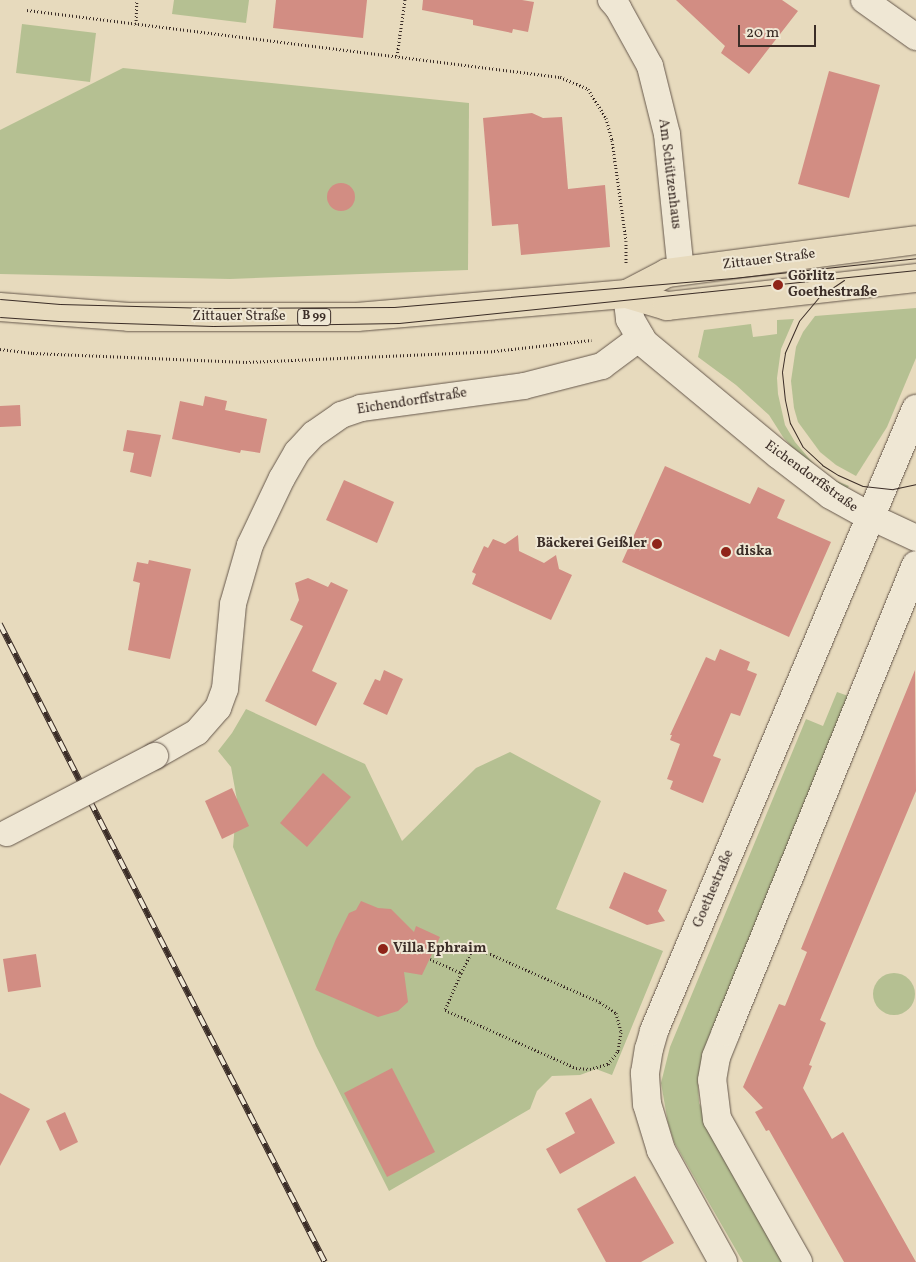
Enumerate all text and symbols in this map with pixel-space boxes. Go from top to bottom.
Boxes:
scale bar [741,15,818,47]
text: 20 m [746,23,779,44]
street label: Am Schützenhaus [654,118,684,230]
street label: Zittauer Straße [722,246,816,274]
place label: Görlitz Goethestraße [788,269,877,302]
marker: Görlitz Goethestraße [772,279,784,291]
road number: B 99 [296,308,332,326]
street label: Zittauer Straße [192,309,286,325]
street label: Eichendorffstraße [356,385,468,419]
street label: Eichendorffstraße [761,438,861,516]
place label: Bäckerei Geißler [536,536,647,552]
marker: Bäckerei Geißler [651,538,663,550]
place label: diska [736,544,772,560]
marker: diska [720,546,732,558]
street label: Goethestraße [690,848,738,930]
place label: Villa Ephraim [393,941,486,957]
marker: Villa Ephraim [377,943,389,955]

